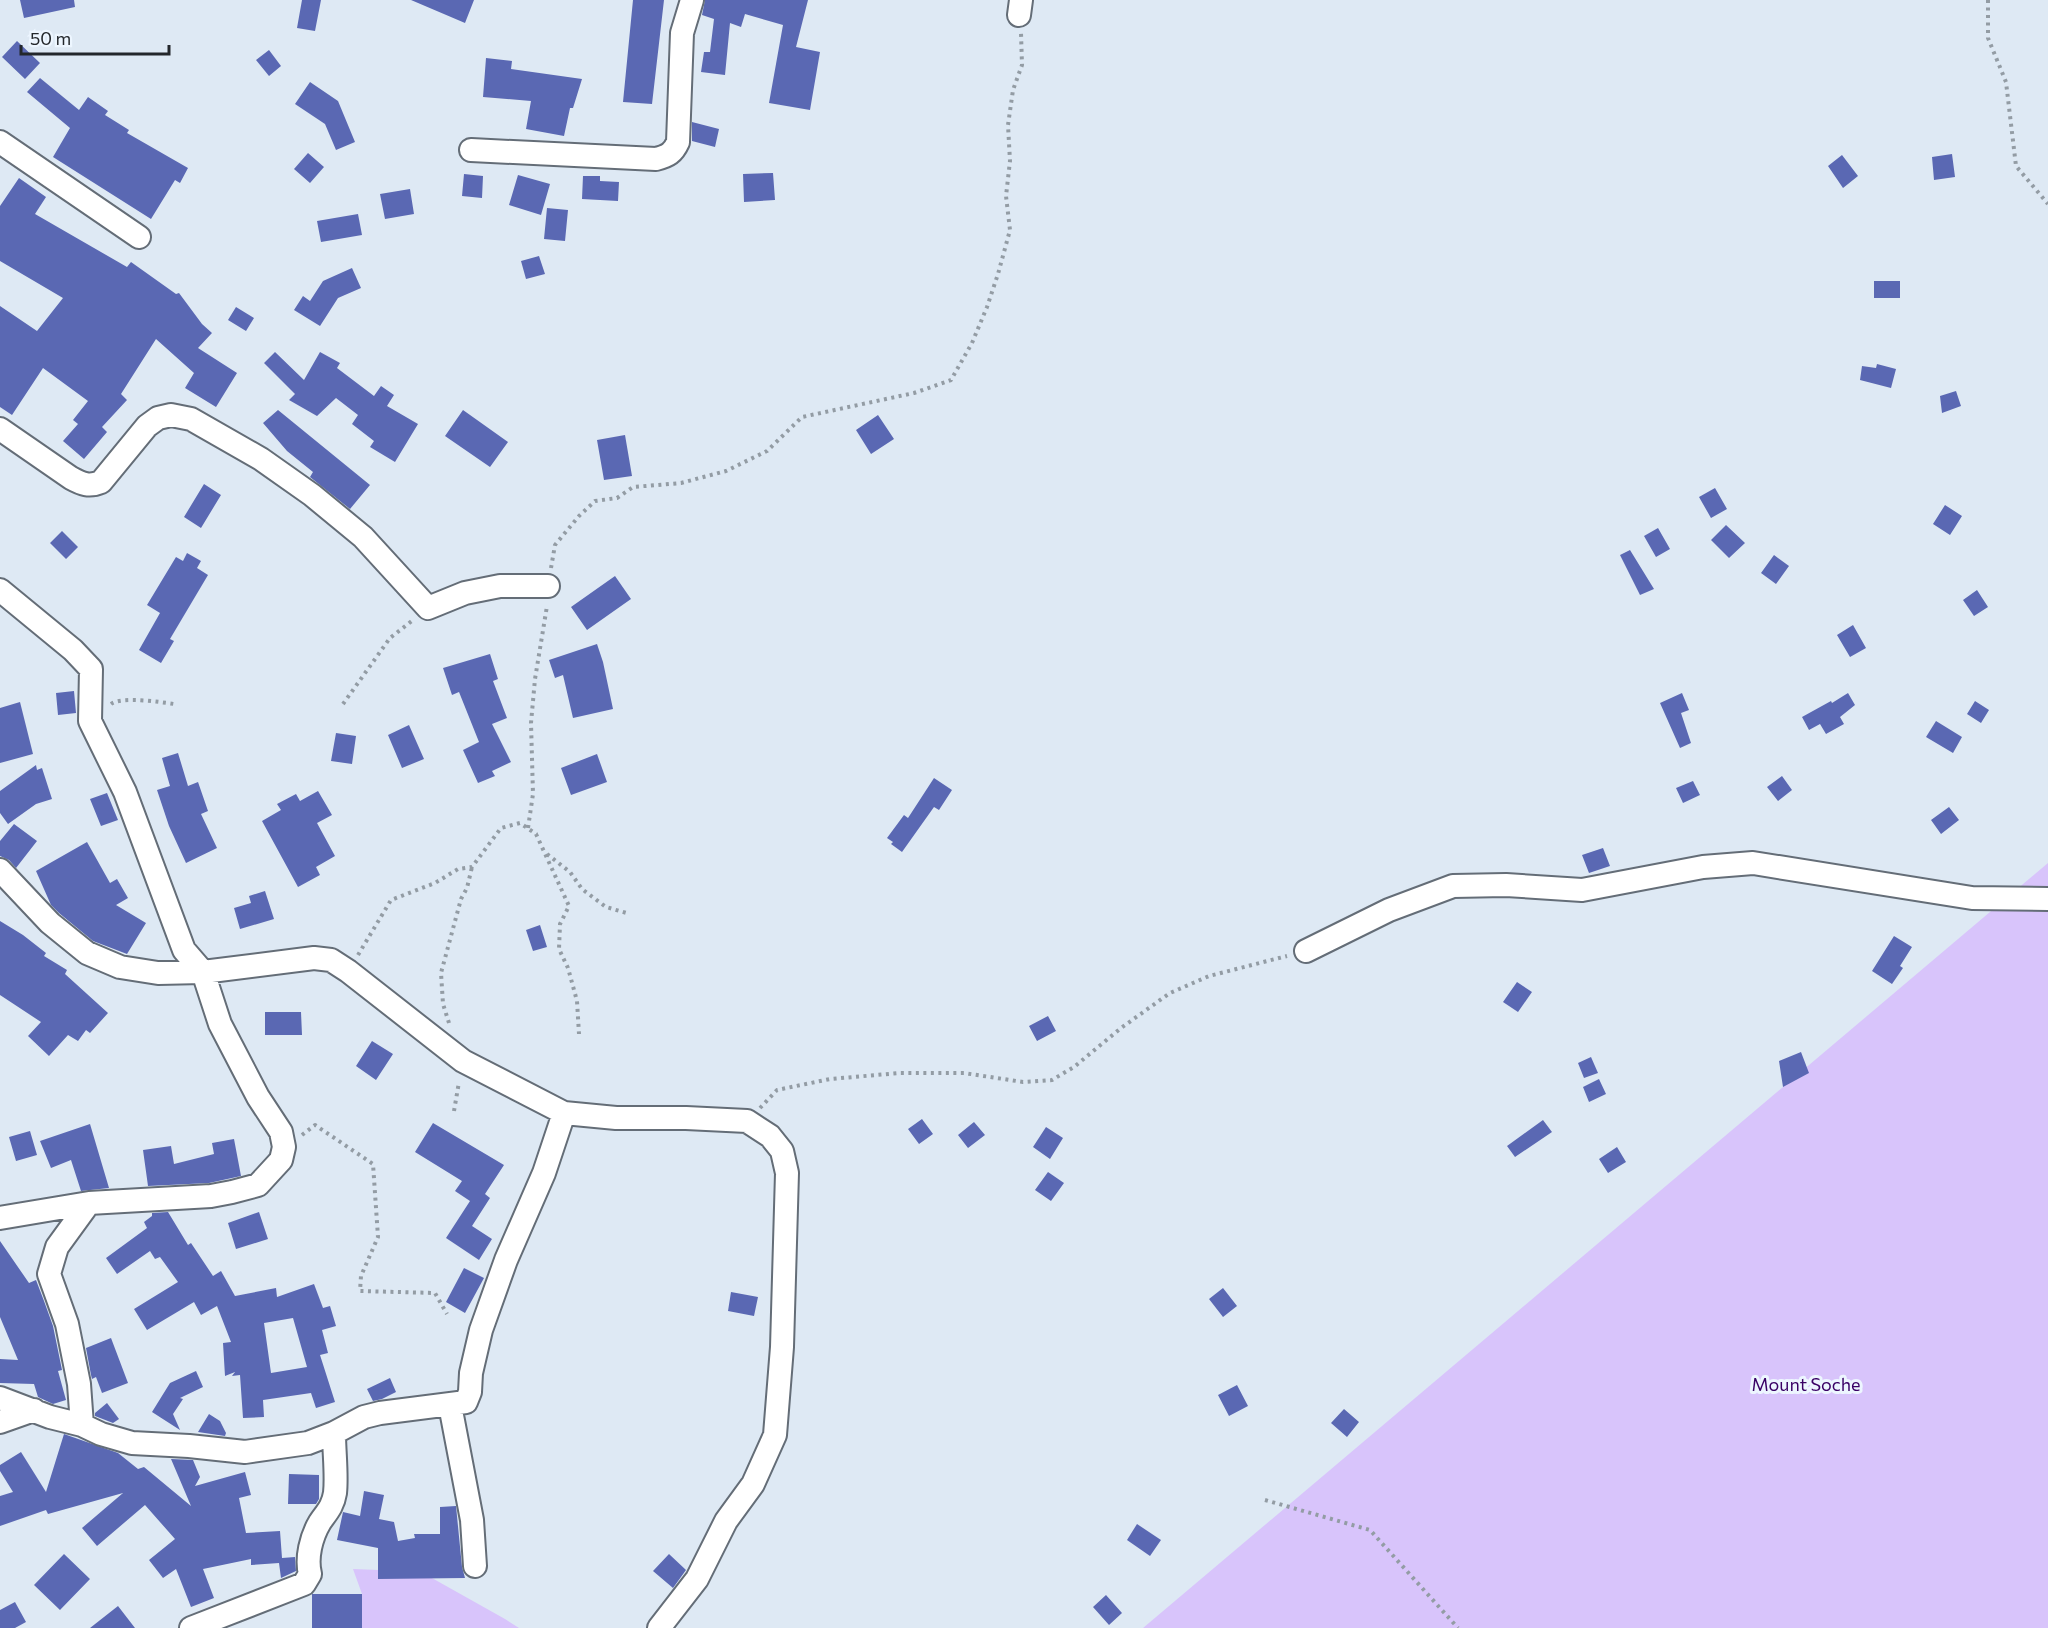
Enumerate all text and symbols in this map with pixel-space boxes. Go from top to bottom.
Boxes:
scale bar [21,18,170,56]
text: 50 m [30,27,71,49]
park label: Mount Soche [1751,1373,1861,1395]

